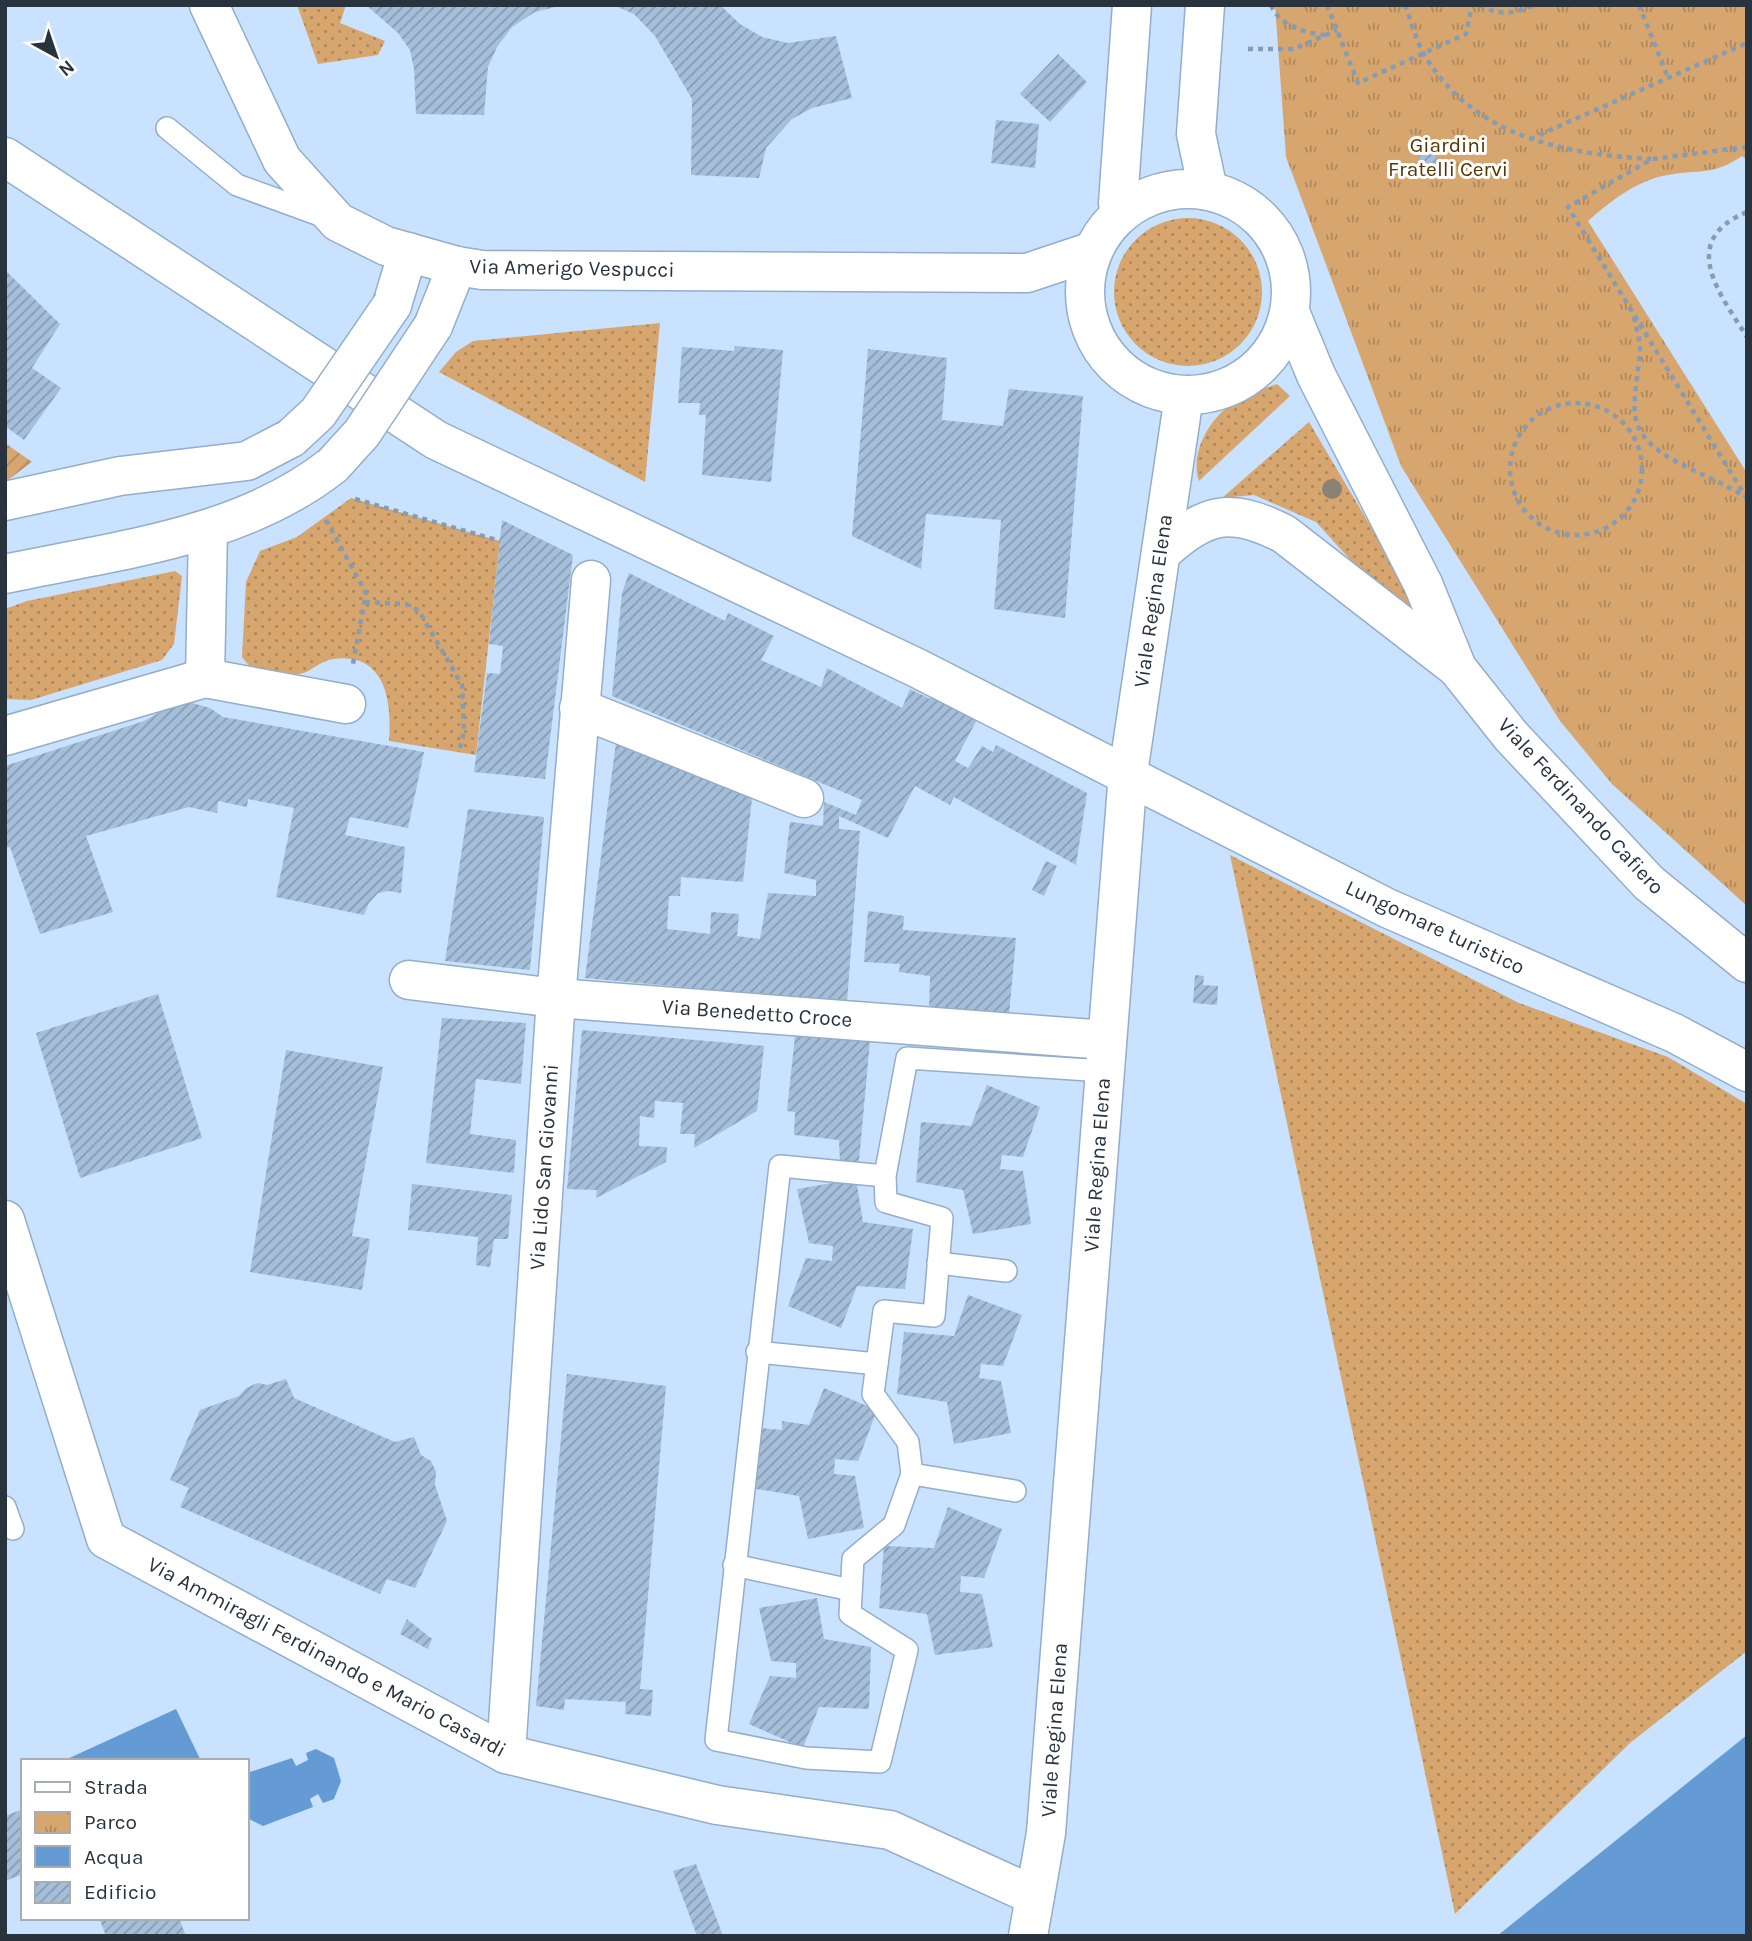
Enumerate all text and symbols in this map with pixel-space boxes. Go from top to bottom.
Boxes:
north arrow [21,21,91,91]
text: N [54,55,79,81]
park label: Giardini Fratelli Cervi [1388,133,1508,181]
street label: Via Amerigo Vespucci [469,254,675,282]
street label: Viale Regina Elena [1129,513,1177,689]
street label: Viale Ferdinando Cafiero [1493,713,1669,899]
street label: Lungomare turistico [1342,875,1528,979]
street label: Via Benedetto Croce [661,994,853,1032]
street label: Via Lido San Giovanni [525,1063,563,1271]
street label: Viale Regina Elena [1079,1077,1115,1253]
street label: Via Ammiragli Ferdinando e Mario Casardi [144,1552,510,1762]
street label: Viale Regina Elena [1036,1642,1072,1818]
legend [21,1759,248,1920]
text: Strada [84,1775,148,1799]
text: Parco [84,1810,137,1834]
text: Acqua [84,1845,143,1869]
text: Edificio [84,1880,157,1904]

